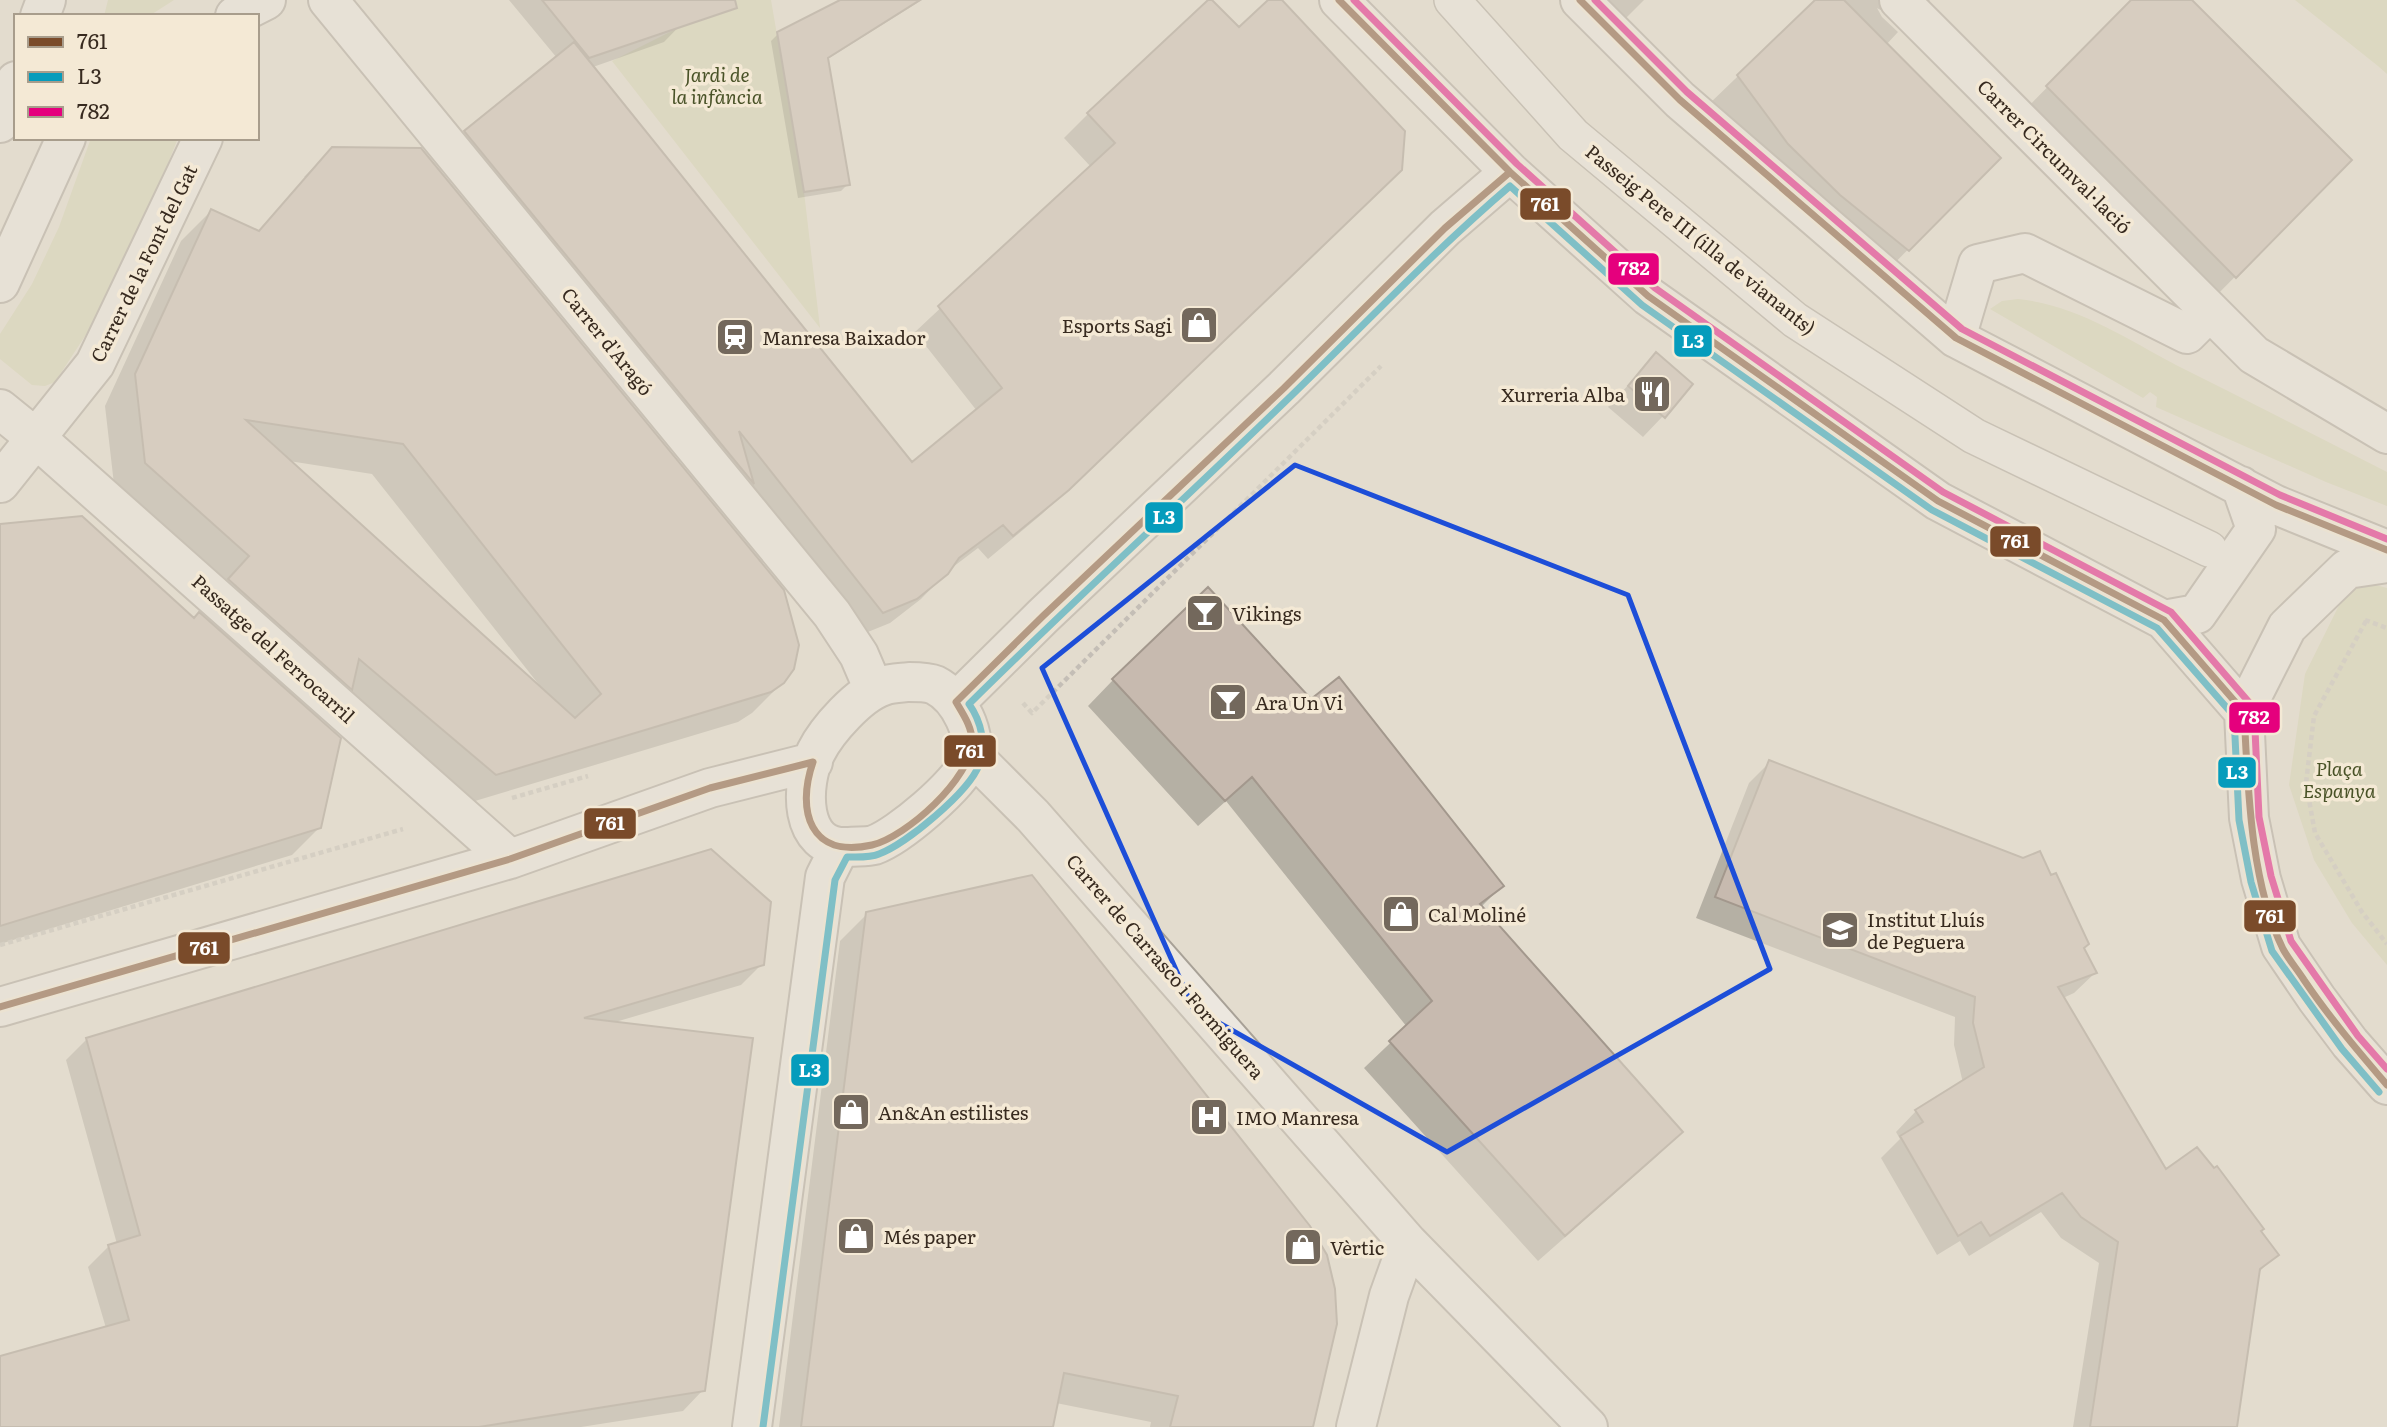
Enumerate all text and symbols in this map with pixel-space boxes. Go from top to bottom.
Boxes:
legend [14,14,259,140]
text: 761 [77,24,108,55]
text: L3 [77,59,102,90]
park label: Jardi de la infància [671,60,763,110]
street label: Carrer Circumval·lació [1971,72,2139,240]
text: 782 [77,94,110,125]
street label: Passeig Pere III (illa de vianants) [1580,137,1822,341]
street label: Carrer de la Font del Gat [83,159,203,367]
line badge: 761 [1519,187,1572,221]
text: 761 [1530,189,1560,217]
line badge: 782 [1607,252,1660,286]
text: 782 [1618,253,1650,281]
street label: Carrer d'Aragó [556,281,660,401]
shop icon: Esports Sagi [1178,304,1220,346]
place label: Esports Sagi [1062,311,1172,339]
station icon: Manresa Baixador [714,316,756,358]
place label: Manresa Baixador [762,323,926,351]
line badge: L3 [1673,324,1713,358]
text: L3 [1682,326,1704,354]
restaurant icon: Xurreria Alba [1631,373,1673,415]
place label: Xurreria Alba [1501,380,1626,408]
line badge: L3 [1144,501,1184,534]
text: L3 [1153,502,1175,530]
line badge: 761 [1989,525,2042,558]
text: 761 [2000,526,2030,554]
street label: Passatge del Ferrocarril [186,567,362,729]
bar icon: Vikings [1184,592,1226,634]
place label: Vikings [1232,599,1302,627]
bar icon: Ara Un Vi [1207,681,1249,723]
place label: Ara Un Vi [1255,688,1343,716]
line badge: 782 [2228,701,2281,734]
text: 782 [2238,702,2270,730]
line badge: 761 [943,734,997,768]
text: 761 [955,736,985,764]
park label: Plaça Espanya [2303,754,2376,804]
line badge: L3 [2217,756,2257,789]
text: L3 [2226,757,2248,785]
line badge: 761 [583,807,637,840]
text: 761 [595,808,625,836]
street label: Carrer de Carrasco i Formiguera [1060,847,1272,1085]
shop icon: Cal Moliné [1380,893,1422,935]
line badge: 761 [2243,899,2297,933]
place label: Cal Moliné [1428,900,1526,928]
text: 761 [2255,901,2285,929]
place label: Institut Lluís de Peguera [1867,905,1985,955]
school or university icon: Institut Lluís de Peguera [1819,909,1861,951]
line badge: 761 [177,931,231,965]
text: 761 [189,933,219,961]
line badge: L3 [790,1053,830,1087]
text: L3 [799,1055,821,1083]
shop icon: An&An estilistes [830,1091,872,1133]
hospital icon: IMO Manresa [1188,1096,1230,1138]
place label: An&An estilistes [878,1098,1029,1126]
place label: IMO Manresa [1236,1103,1360,1131]
shop icon: Més paper [835,1215,877,1257]
place label: Més paper [883,1222,976,1250]
shop icon: Vèrtic [1282,1226,1324,1268]
place label: Vèrtic [1330,1233,1384,1261]

